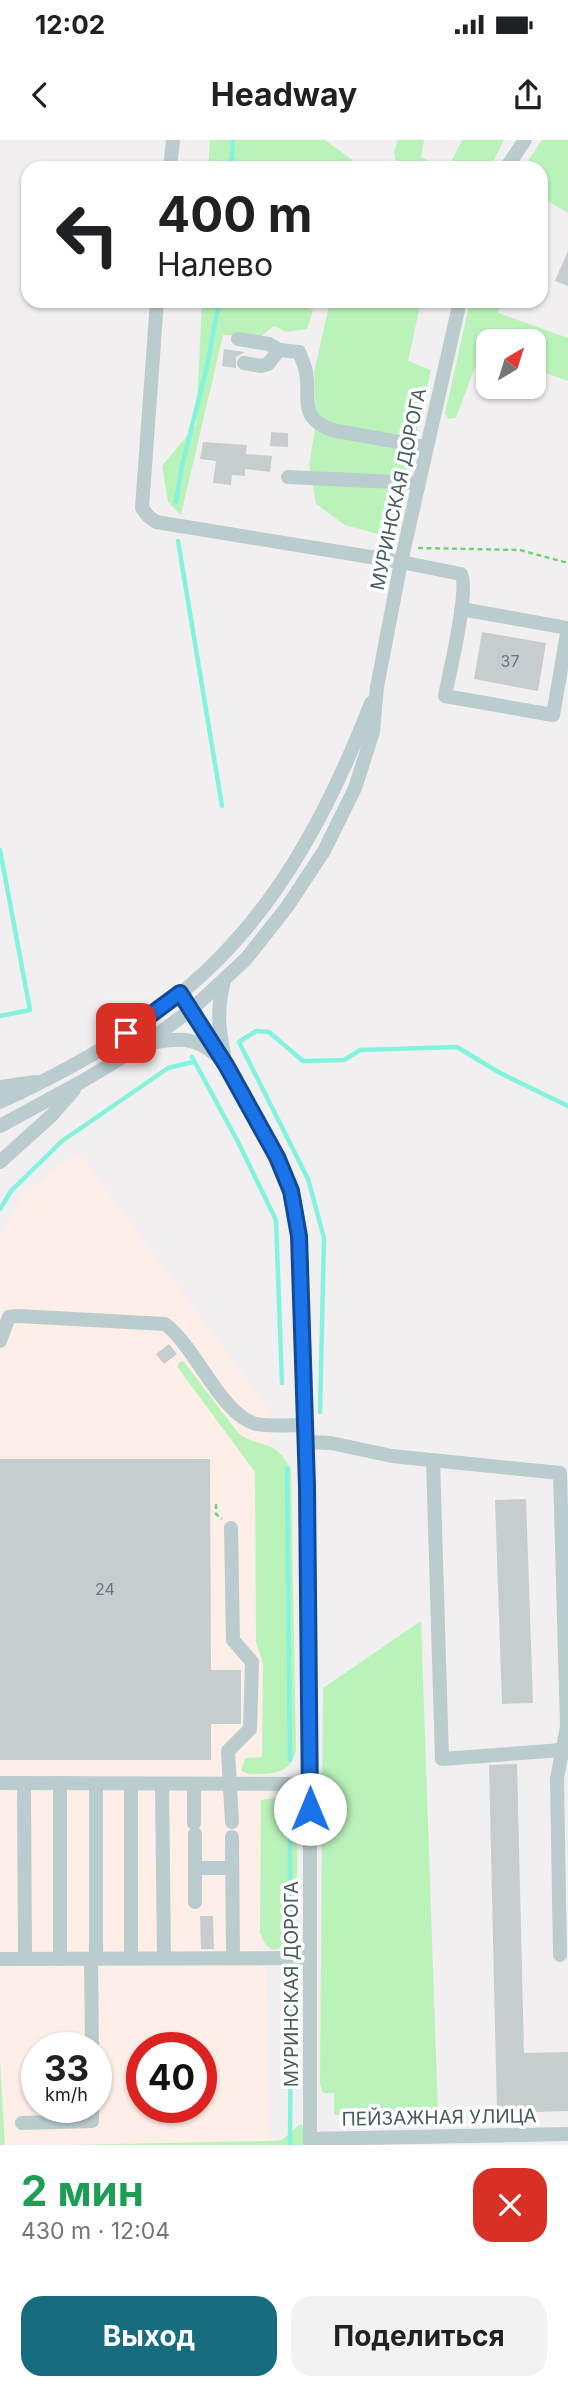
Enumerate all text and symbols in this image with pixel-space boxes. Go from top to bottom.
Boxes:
text: 12:02 [35,9,105,40]
text: Headway [211,75,357,114]
icon: back [21,76,59,114]
icon: share [509,76,547,114]
text: 400 m [157,185,313,244]
icon: left [42,189,133,280]
text: Налево [157,245,273,284]
north arrow [476,329,546,399]
map controls [476,329,546,399]
street label: МУРИНСКАЯ ДОРОГА [366,386,431,592]
house number: 37 [501,651,519,671]
pin [96,1003,156,1063]
icon: arrive [107,1014,145,1052]
house number: 24 [95,1579,115,1599]
position arrow [273,1772,347,1846]
street label: МУРИНСКАЯ ДОРОГА [280,1881,303,2087]
speed limit sign: 40 [126,2032,217,2123]
text: 33 [44,2047,89,2089]
text: km/h [45,2084,88,2105]
street label: ПЕЙЗАЖНАЯ УЛИЦА [341,2103,537,2131]
text: 2 мин [21,2165,144,2216]
button: close [473,2168,547,2242]
text: 430 m · 12:04 [21,2217,170,2245]
button: Выход [21,2296,277,2376]
button: Поделиться [291,2296,547,2376]

